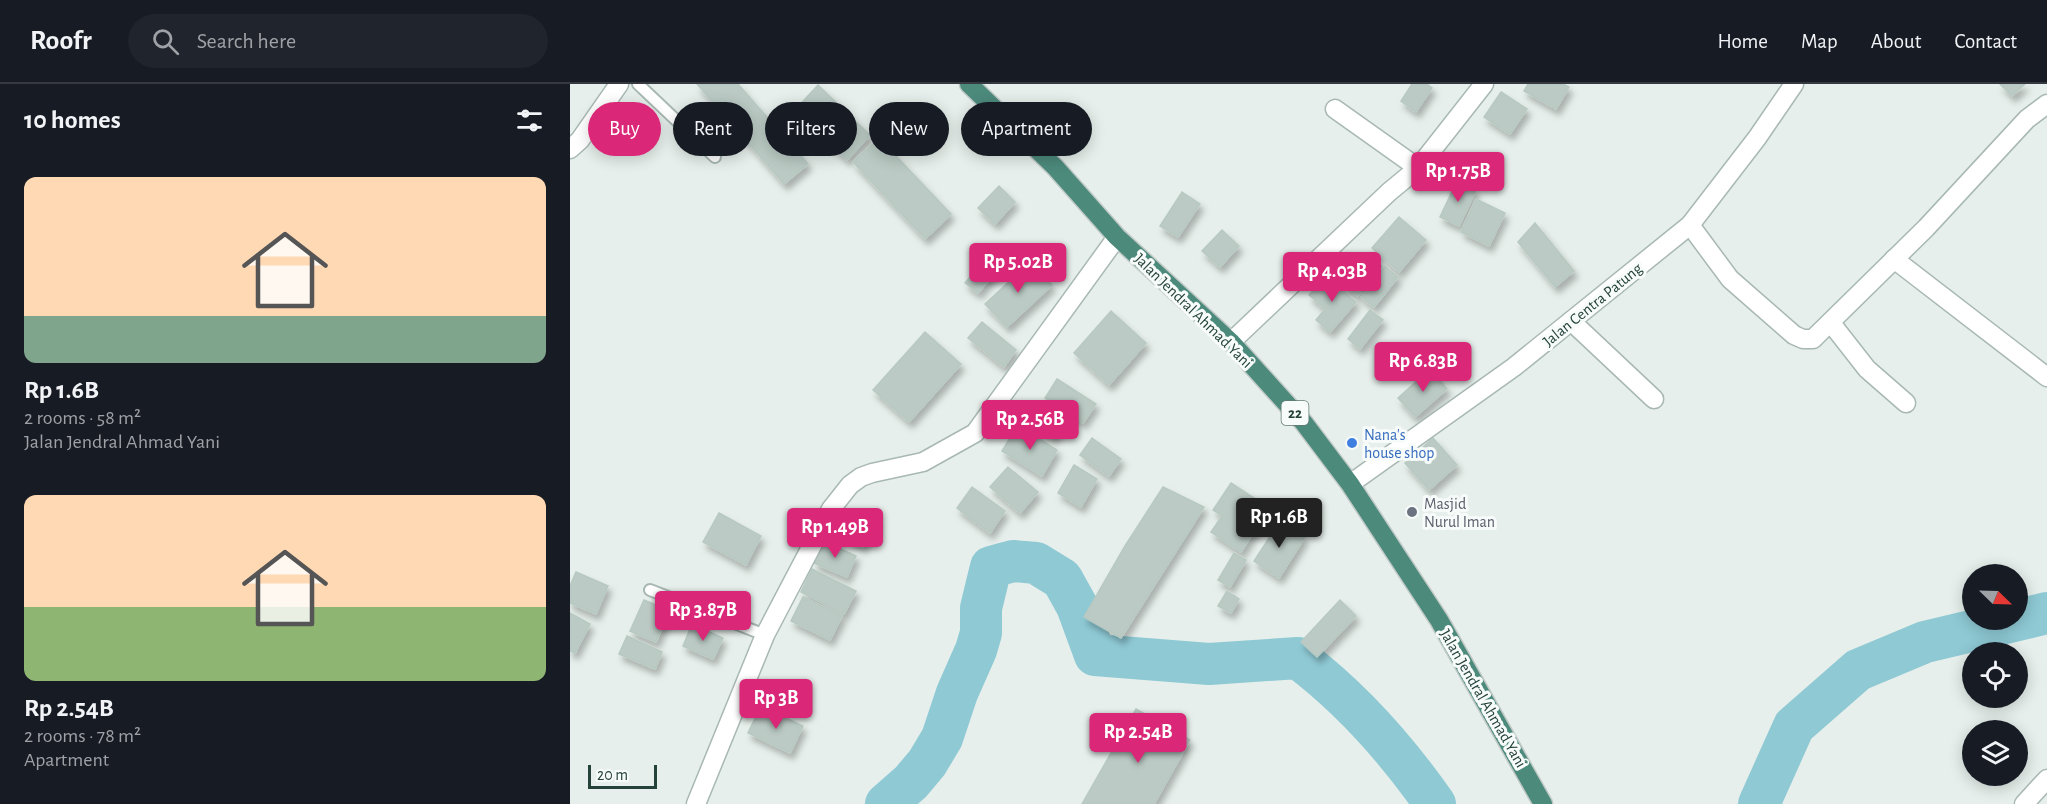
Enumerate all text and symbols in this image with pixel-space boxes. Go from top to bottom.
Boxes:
search box [128,14,548,68]
icon: search [149,25,182,58]
text: Roofr [30,27,92,55]
text: Search here [197,30,296,52]
text: Home [1717,31,1768,52]
text: Map [1801,31,1838,52]
text: About [1871,31,1921,52]
text: Contact [1954,31,2017,52]
chip: Buy [588,102,661,156]
chip: Rent [673,102,753,156]
chip: Filters [765,102,857,156]
chip: New [869,102,949,156]
chip: Apartment [961,102,1092,156]
icon: filters [513,104,546,137]
text: 10 homes [24,107,121,133]
pin: Rp 1.75B [1396,152,1520,203]
text: Rp 1.75B [1425,161,1491,181]
icon: home [231,216,339,324]
pin: Rp 5.02B [956,243,1080,294]
street label: Jalan Jendral Ahmad Yani [1131,250,1255,371]
text: Rp 5.02B [983,252,1053,272]
pin: Rp 4.03B [1270,252,1394,303]
street label: Jalan Centra Patung [1540,260,1645,349]
text: Rp 4.03B [1297,261,1367,281]
pin: Rp 6.83B [1361,342,1485,393]
text: Rp 6.83B [1388,351,1458,371]
text: Rp 1.6B [24,377,99,403]
pin: Rp 2.56B [968,400,1092,451]
road number: 22 [1282,401,1308,425]
text: 2 rooms · 58 m² [24,408,141,428]
text: Rp 2.56B [996,409,1064,429]
place label: Nana's house shop [1364,427,1435,461]
text: Jalan Jendral Ahmad Yani [24,432,220,452]
marker: Nana's house shop [1345,436,1359,450]
place label: Masjid Nurul Iman [1424,496,1495,530]
pin: Rp 1.6B [1224,498,1334,549]
marker: Masjid Nurul Iman [1405,505,1419,519]
text: Rp 1.6B [1250,507,1308,527]
pin: Rp 1.49B [773,508,897,559]
text: Rp 1.49B [801,517,869,537]
icon: home [231,534,339,642]
north arrow [1962,564,2028,630]
map controls [1962,564,2028,786]
pin: Rp 3.87B [641,591,765,642]
text: Rp 3.87B [669,600,737,620]
street label: Jalan Jendral Ahmad Yani [1437,627,1529,770]
button: locate [1962,642,2028,708]
pin: Rp 3B [734,679,818,730]
text: Rp 3B [754,688,798,708]
text: Rp 2.54B [24,695,114,721]
pin: Rp 2.54B [1076,713,1200,764]
button: layers [1962,720,2028,786]
text: Rp 2.54B [1103,722,1173,742]
text: 2 rooms · 78 m² [24,726,141,746]
text: Apartment [24,750,109,770]
scale bar [588,762,657,790]
text: 20 m [597,767,628,783]

